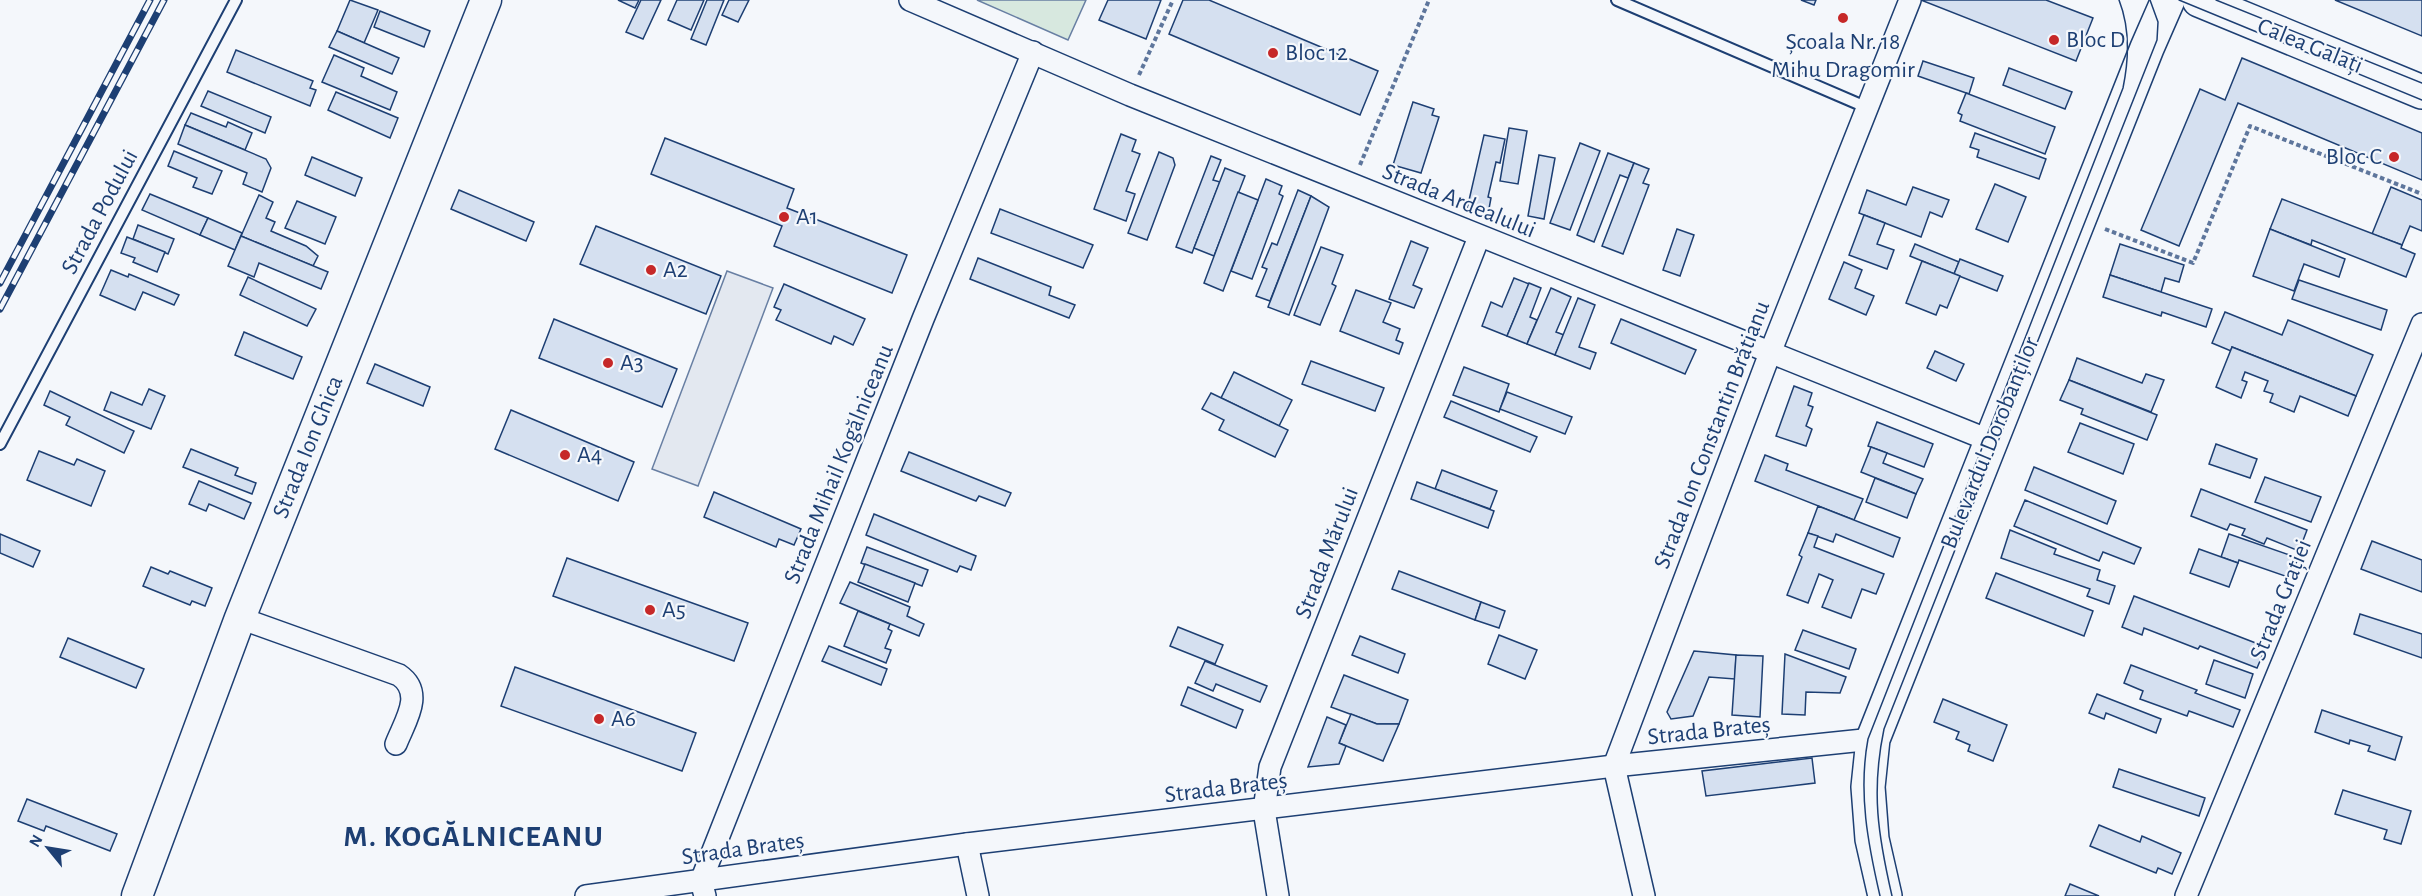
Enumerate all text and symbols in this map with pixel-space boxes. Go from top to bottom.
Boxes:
marker: Școala Nr. 18 Mihu Dragomir [1836,11,1850,25]
street label: Calea Galați [2254,14,2366,79]
place label: Bloc D [2066,28,2125,52]
place label: Școala Nr. 18 Mihu Dragomir [1771,30,1915,82]
marker: Bloc D [2047,33,2061,47]
place label: Bloc 12 [1285,41,1348,65]
marker: Bloc 12 [1266,46,1280,60]
place label: Bloc C [2326,145,2382,169]
street label: Strada Podului [57,146,143,278]
marker: Bloc C [2387,150,2401,164]
street label: Strada Ardealului [1379,159,1539,243]
place label: A1 [796,205,818,229]
marker: A1 [777,210,791,224]
place label: A2 [663,258,688,282]
marker: A2 [644,263,658,277]
street label: Strada Ion Constantin Brătianu [1650,298,1774,572]
street label: Bulevardul Dorobanților [1937,334,2044,553]
street label: Strada Mihail Kogălniceanu [780,341,898,587]
place label: A3 [620,351,644,375]
marker: A3 [601,356,615,370]
street label: Strada Ion Ghica [269,372,347,522]
place label: A4 [577,443,602,467]
marker: A4 [558,448,572,462]
street label: Strada Mărului [1291,484,1363,622]
street label: Strada Grației [2246,536,2317,664]
place label: A5 [662,598,686,622]
marker: A5 [643,603,657,617]
place label: A6 [611,707,636,731]
marker: A6 [592,712,606,726]
street label: Strada Brateș [1646,713,1772,750]
street label: Strada Brateș [1163,769,1289,808]
north arrow [18,818,78,878]
district label: M. KOGĂLNICEANU [344,820,604,852]
street label: Strada Brateș [680,829,806,870]
text: N [26,832,46,850]

